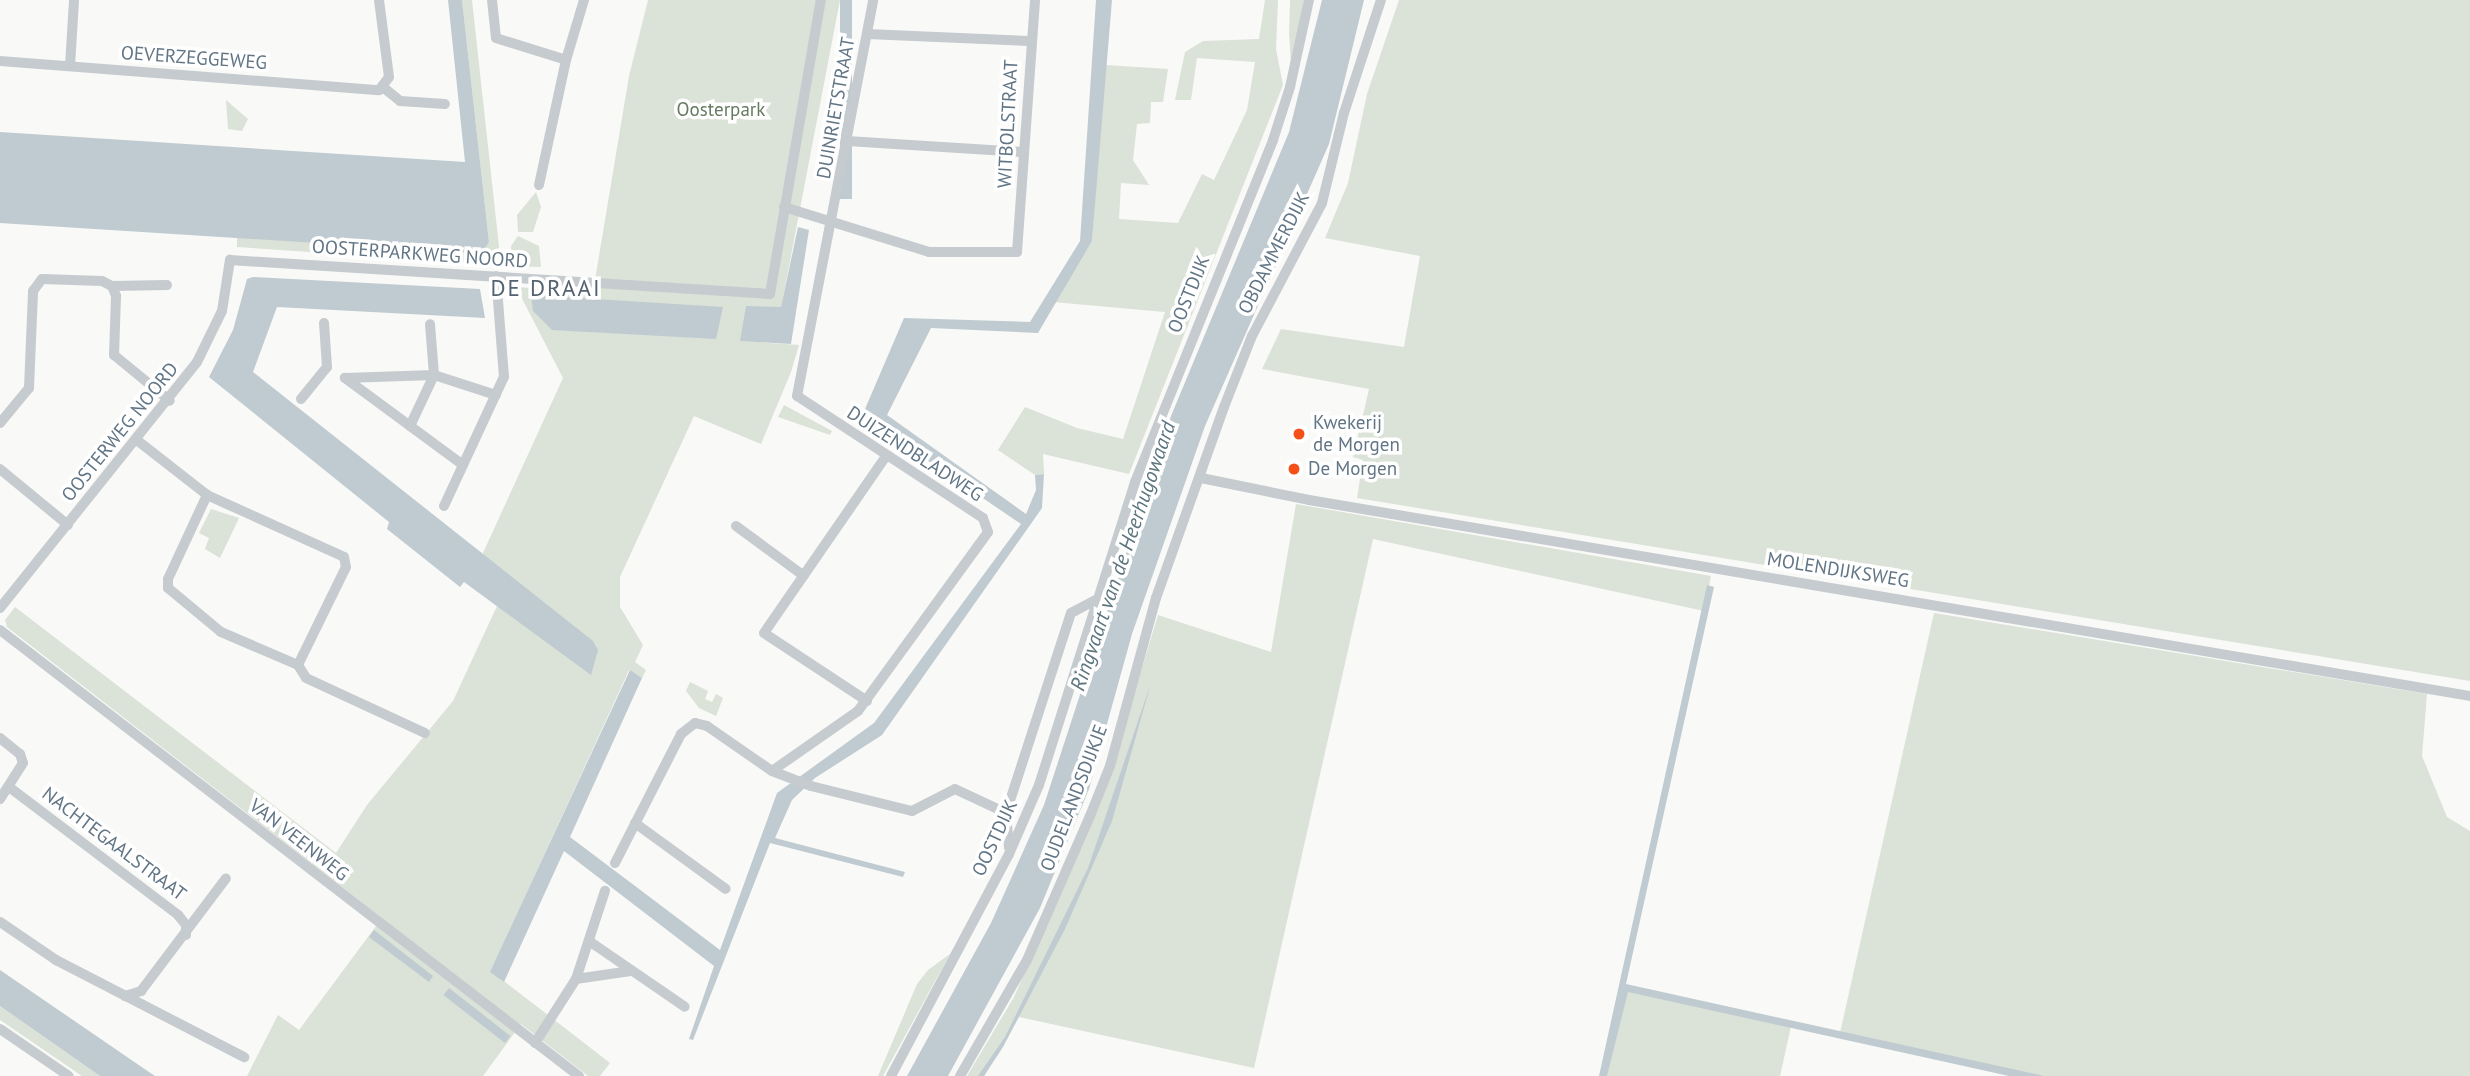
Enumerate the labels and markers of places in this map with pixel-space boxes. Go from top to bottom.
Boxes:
place label: Kwekerij de Morgen [1313,412,1400,456]
marker: Kwekerij de Morgen [1291,426,1307,442]
place label: De Morgen [1308,458,1397,480]
marker: De Morgen [1286,461,1302,477]

